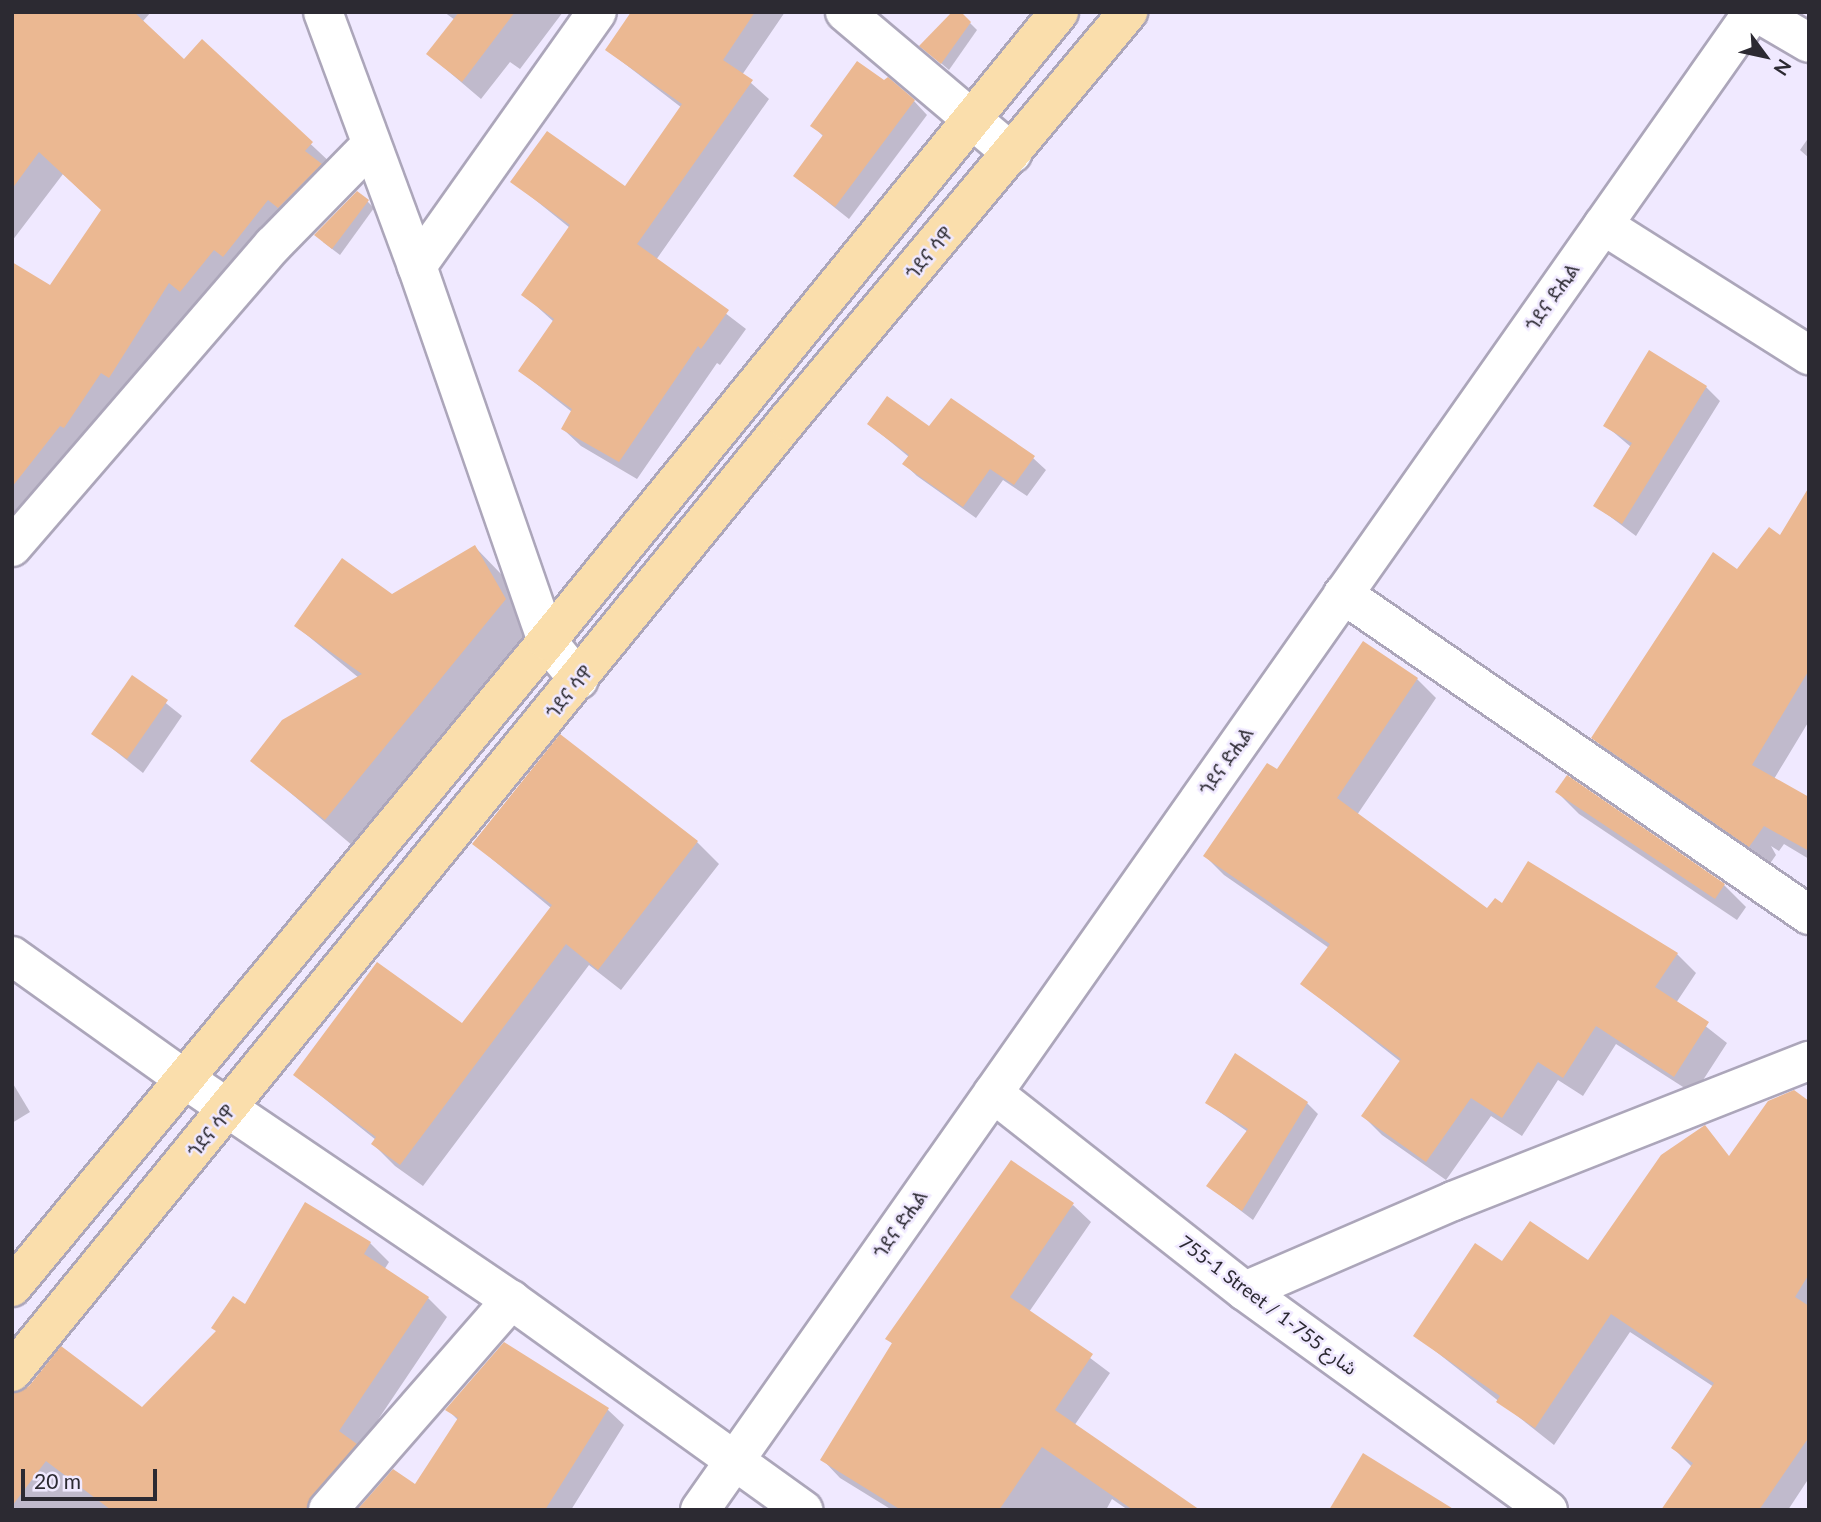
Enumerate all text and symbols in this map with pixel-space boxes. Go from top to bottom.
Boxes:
north arrow [1730,21,1800,91]
text: N [1769,55,1797,80]
street label: ጎደና ሳዋ [901,222,957,284]
street label: ጎደና ድሒል [1520,258,1584,336]
street label: ጎደና ሳዋ [541,661,597,723]
street label: ጎደና ድሒል [1194,722,1258,800]
street label: ጎደና ሳዋ [183,1100,239,1162]
street label: ጎደና ድሒል [868,1185,932,1263]
street label: 755-1 Street / شارع 755-1 [1174,1230,1362,1380]
scale bar [24,1456,161,1500]
text: 20 m [34,1468,81,1493]

